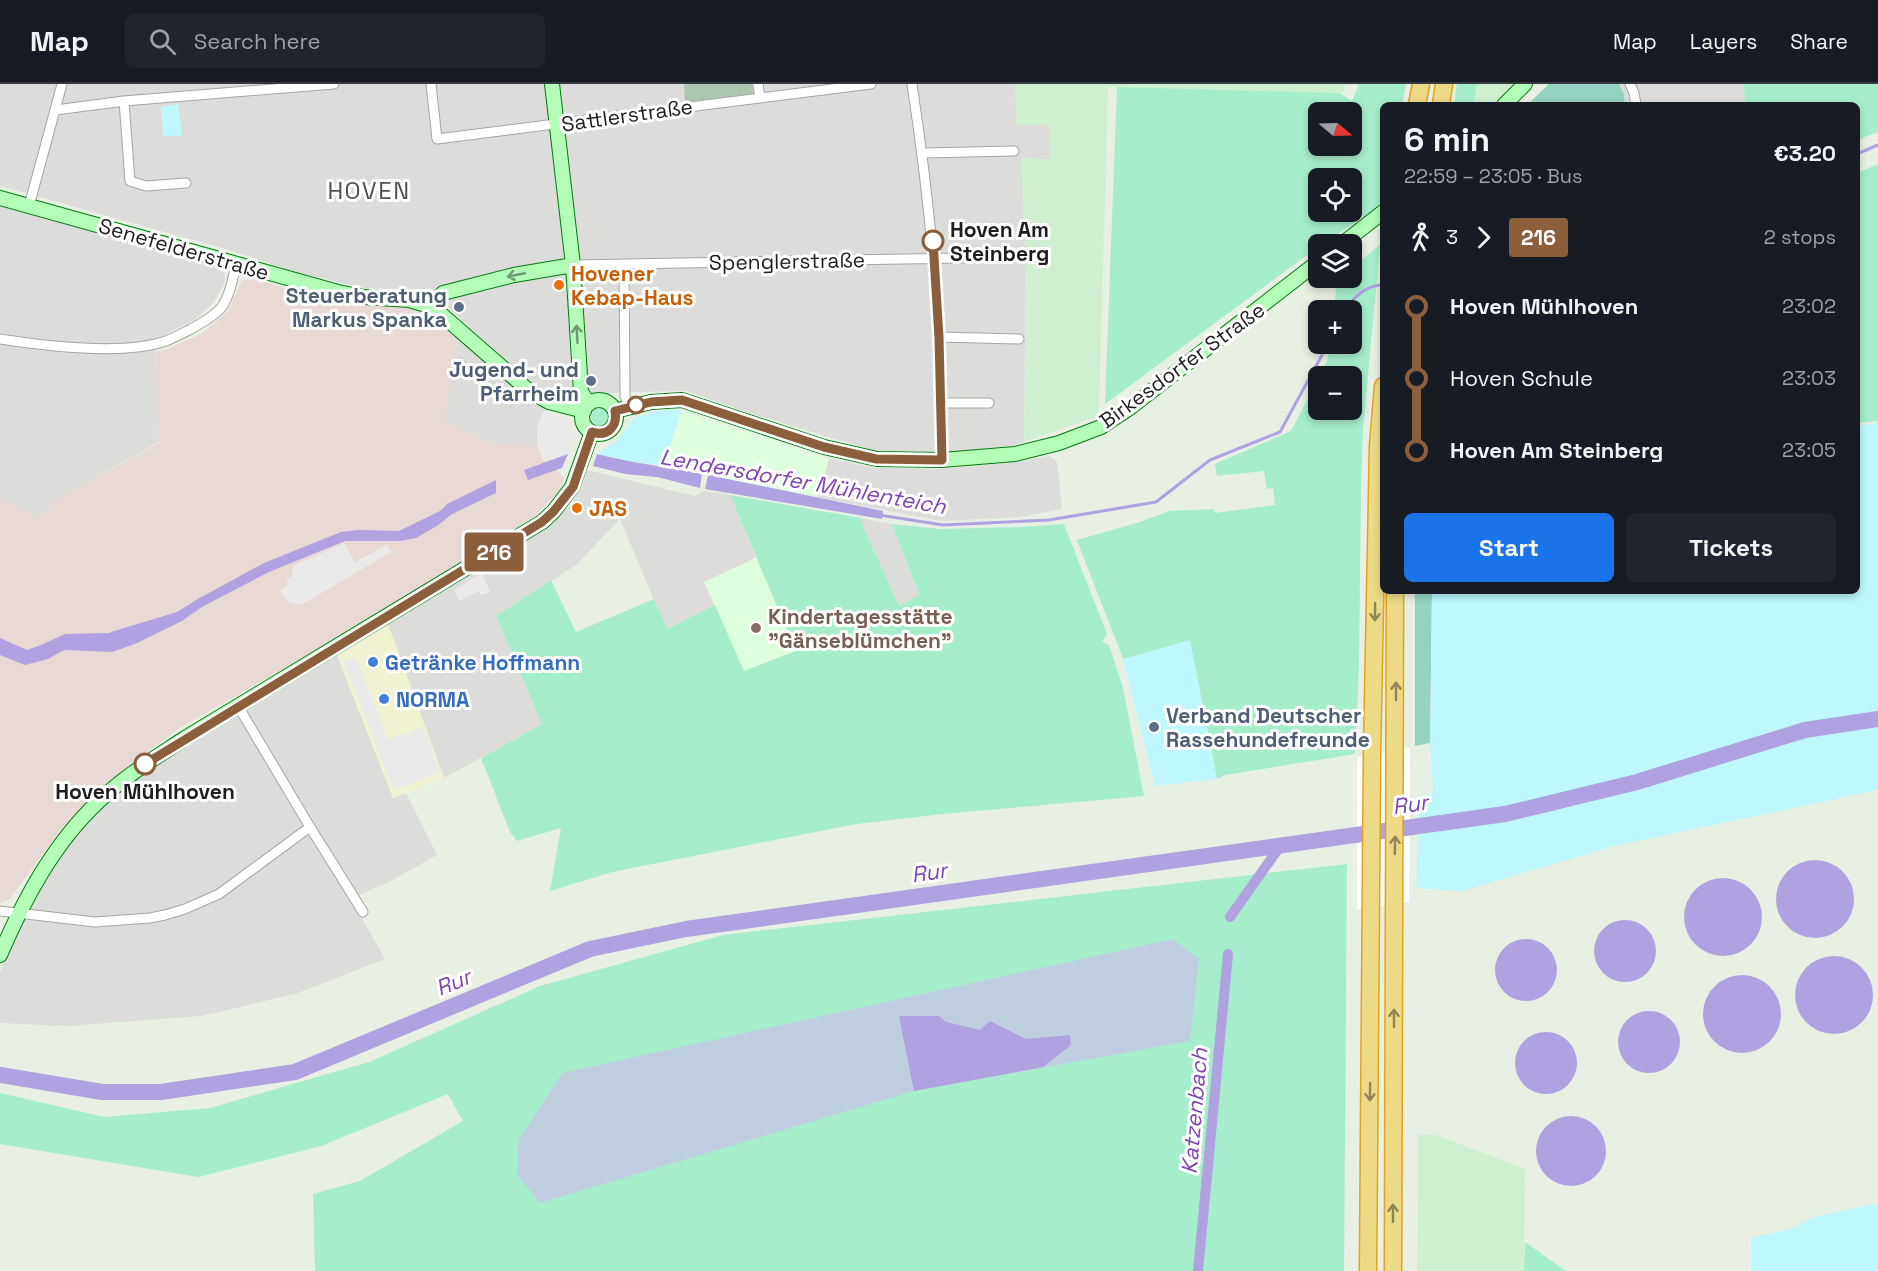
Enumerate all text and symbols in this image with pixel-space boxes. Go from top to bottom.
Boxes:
search box [125,14,545,68]
text: Map [30,23,89,59]
icon: search [146,25,179,58]
text: Search here [194,27,321,55]
text: Map [1613,28,1657,55]
text: Layers [1690,28,1757,55]
text: Share [1790,28,1848,55]
street label: Sattlerstraße [560,92,694,138]
north arrow [1308,102,1362,156]
map controls [1308,102,1362,420]
text: 6 min [1404,119,1490,161]
text: €3.20 [1774,139,1836,167]
text: 22:59 – 23:05 · Bus [1404,163,1583,189]
button: locate [1308,168,1362,222]
district label: HOVEN [327,175,411,206]
street label: Senefelderstraße [96,212,272,286]
place label: Hoven Am Steinberg [950,216,1049,267]
icon: walk [1404,221,1437,254]
icon: forward [1467,221,1500,254]
text: 3 [1446,224,1458,250]
text: 216 [1521,224,1556,251]
text: 2 stops [1764,224,1836,250]
marker: Hoven Am Steinberg [922,230,944,252]
button: layers [1308,234,1362,288]
street label: Spenglerstraße [709,246,865,276]
place label: Hovener Kebap-Haus [571,260,694,311]
one-way arrow [506,270,526,281]
marker: Hovener Kebap-Haus [552,278,566,292]
place label: Steuerberatung Markus Spanka [286,282,447,333]
text: Hoven Mühlhoven [1450,292,1638,320]
text: 23:02 [1782,293,1836,319]
street label: Birkesdorfer Straße [1094,296,1270,434]
marker: Steuerberatung Markus Spanka [452,300,466,314]
button: + [1308,300,1362,354]
one-way arrow [572,324,583,344]
place label: Jugend- und Pfarrheim [449,356,579,407]
text: Hoven Schule [1450,364,1593,392]
text: 23:03 [1782,365,1836,391]
button: − [1308,366,1362,420]
marker: Jugend- und Pfarrheim [584,374,598,388]
unlabelled marker [627,396,645,414]
text: Hoven Am Steinberg [1450,436,1663,464]
text: 23:05 [1782,437,1836,463]
water label: Lendersdorfer Mühlenteich [658,442,949,520]
place label: JAS [589,495,627,522]
marker: JAS [570,501,584,515]
button: Start [1404,513,1614,582]
button: Tickets [1626,513,1836,582]
line badge: 216 [460,532,528,572]
text: 216 [477,539,511,566]
one-way arrow [1369,601,1381,621]
place label: Kindertagesstätte "Gänseblümchen" [768,603,953,654]
marker: Kindertagesstätte "Gänseblümchen" [749,621,763,635]
place label: Getränke Hoffmann [385,649,580,676]
marker: Getränke Hoffmann [366,655,380,669]
one-way arrow [1390,681,1402,701]
place label: NORMA [396,686,469,713]
marker: NORMA [377,692,391,706]
place label: Verband Deutscher Rassehundefreunde [1166,702,1370,753]
marker: Verband Deutscher Rassehundefreunde [1147,720,1161,734]
marker: Hoven Mühlhoven [134,753,156,775]
place label: Hoven Mühlhoven [55,778,235,805]
water label: Rur [1390,787,1432,820]
one-way arrow [1389,836,1401,856]
water label: Rur [909,855,951,888]
water label: Rur [431,961,477,1002]
one-way arrow [1388,1008,1400,1028]
water label: Katzenbach [1175,1046,1213,1175]
one-way arrow [1364,1082,1376,1102]
one-way arrow [1387,1203,1399,1223]

